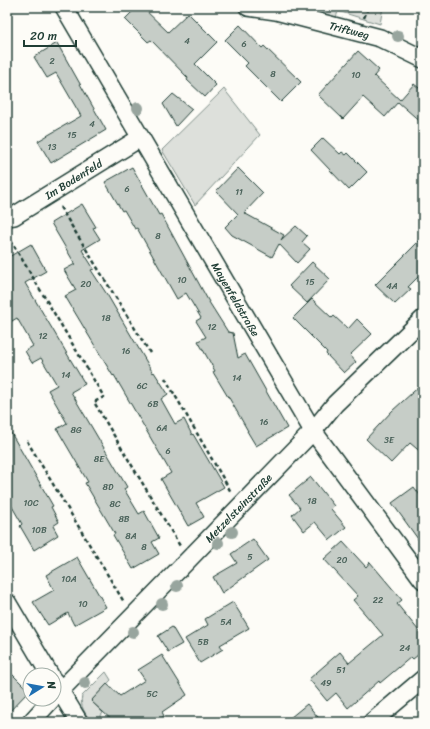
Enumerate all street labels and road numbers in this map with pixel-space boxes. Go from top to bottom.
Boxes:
street label: Triftweg [327,16,372,45]
street label: Im Bodenfeld [40,154,107,205]
street label: Mayenfeldstraße [206,259,265,341]
street label: Metzelsteinstraße [200,469,278,547]

